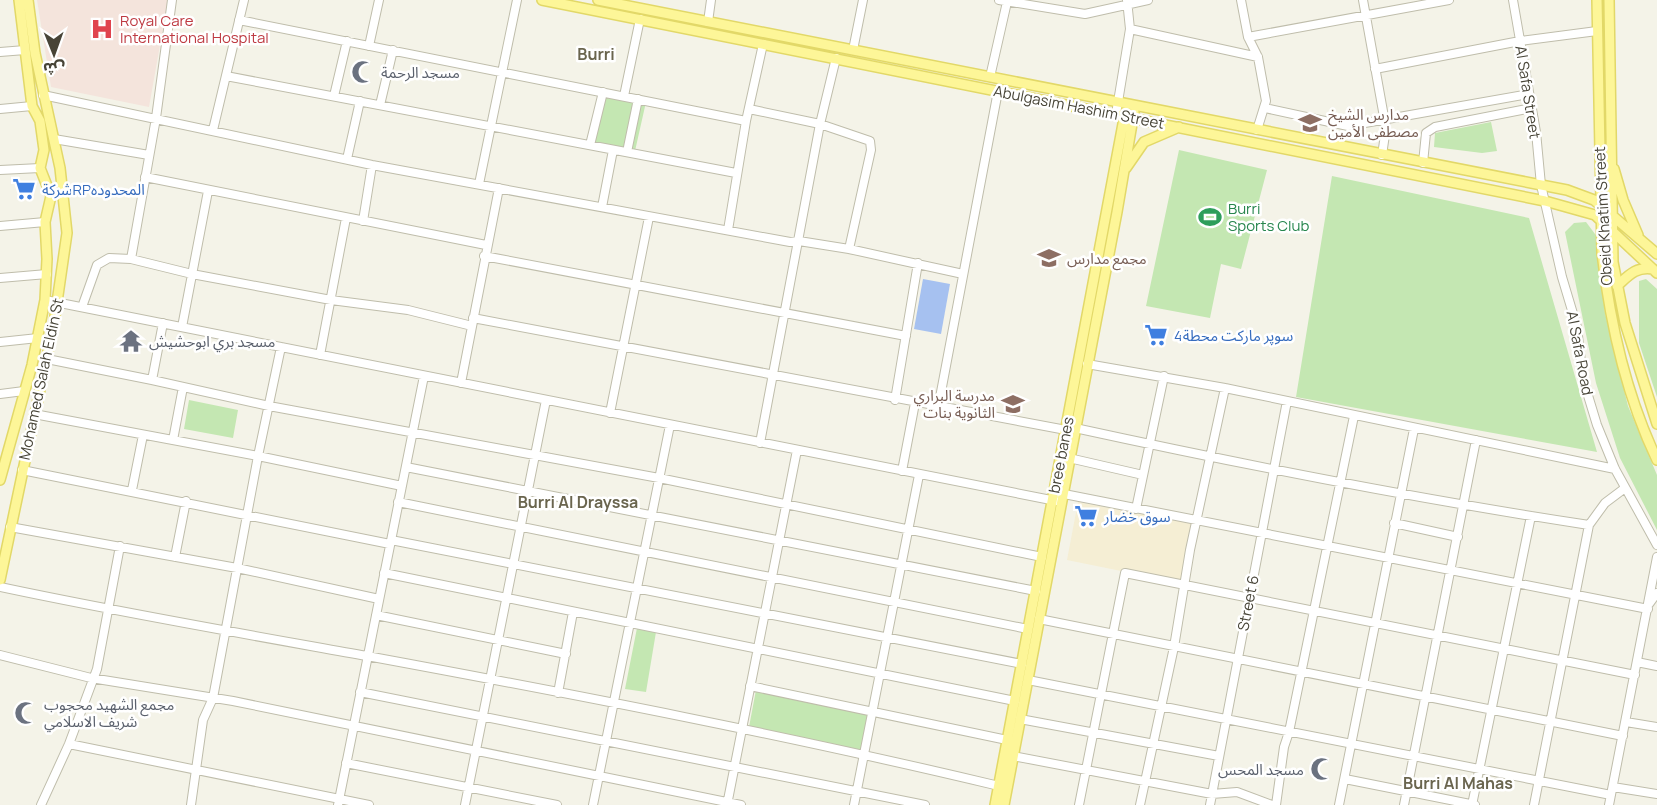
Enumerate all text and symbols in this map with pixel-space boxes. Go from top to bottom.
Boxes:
place label: Royal Care International Hospital [120,10,269,48]
hospital icon: Royal Care International Hospital [89,16,115,42]
north arrow [24,24,84,84]
district label: Burri [577,43,615,65]
street label: Al Safa Street [1510,44,1546,140]
text: ش [43,58,65,80]
mosque icon: مسجد الرحمة [350,59,376,85]
place label: مسجد الرحمة [381,62,460,83]
street label: Abulgasim Hashim Street [992,80,1166,134]
place label: مدارس الشيخ مصطفى الأمين [1328,104,1419,142]
school or university icon: مدارس الشيخ مصطفى الأمين [1297,110,1323,136]
street label: Obeid Khatim Street [1589,146,1617,286]
supermarket icon: شركةRPالمحدوده [11,176,37,202]
place label: شركةRPالمحدوده [42,179,145,200]
place label: Burri Sports Club [1228,198,1309,236]
sports icon: Burri Sports Club [1197,204,1223,230]
school or university icon: مجمع مدارس [1036,245,1062,271]
place label: مجمع مدارس [1067,248,1147,271]
street label: Mohamed Salah Eldin St [14,296,68,462]
street label: Al Safa Road [1562,309,1598,397]
supermarket icon: سوپر مارکت محطة4 [1143,322,1169,348]
place label: سوپر مارکت محطة4 [1174,325,1293,346]
temple icon: مسجد بري ابوحشيش [118,328,144,354]
place label: مسجد بري ابوحشيش [149,331,275,353]
place label: مدرسة البراري الثانوية بنات [913,385,995,423]
school or university icon: مدرسة البراري الثانوية بنات [1000,391,1026,417]
street label: bree banes [1043,415,1079,495]
district label: Burri Al Drayssa [518,491,638,513]
supermarket icon: سوق خضار [1073,503,1099,529]
place label: سوق خضار [1103,506,1171,527]
street label: Street 6 [1232,573,1264,633]
place label: مجمع الشهيد محجوب شريف الاسلامي [44,694,174,733]
mosque icon: مجمع الشهيد محجوب شريف الاسلامي [13,700,39,726]
mosque icon: مسجد المحس [1309,756,1335,782]
place label: مسجد المحس [1218,759,1304,780]
district label: Burri Al Mahas [1403,772,1513,794]

